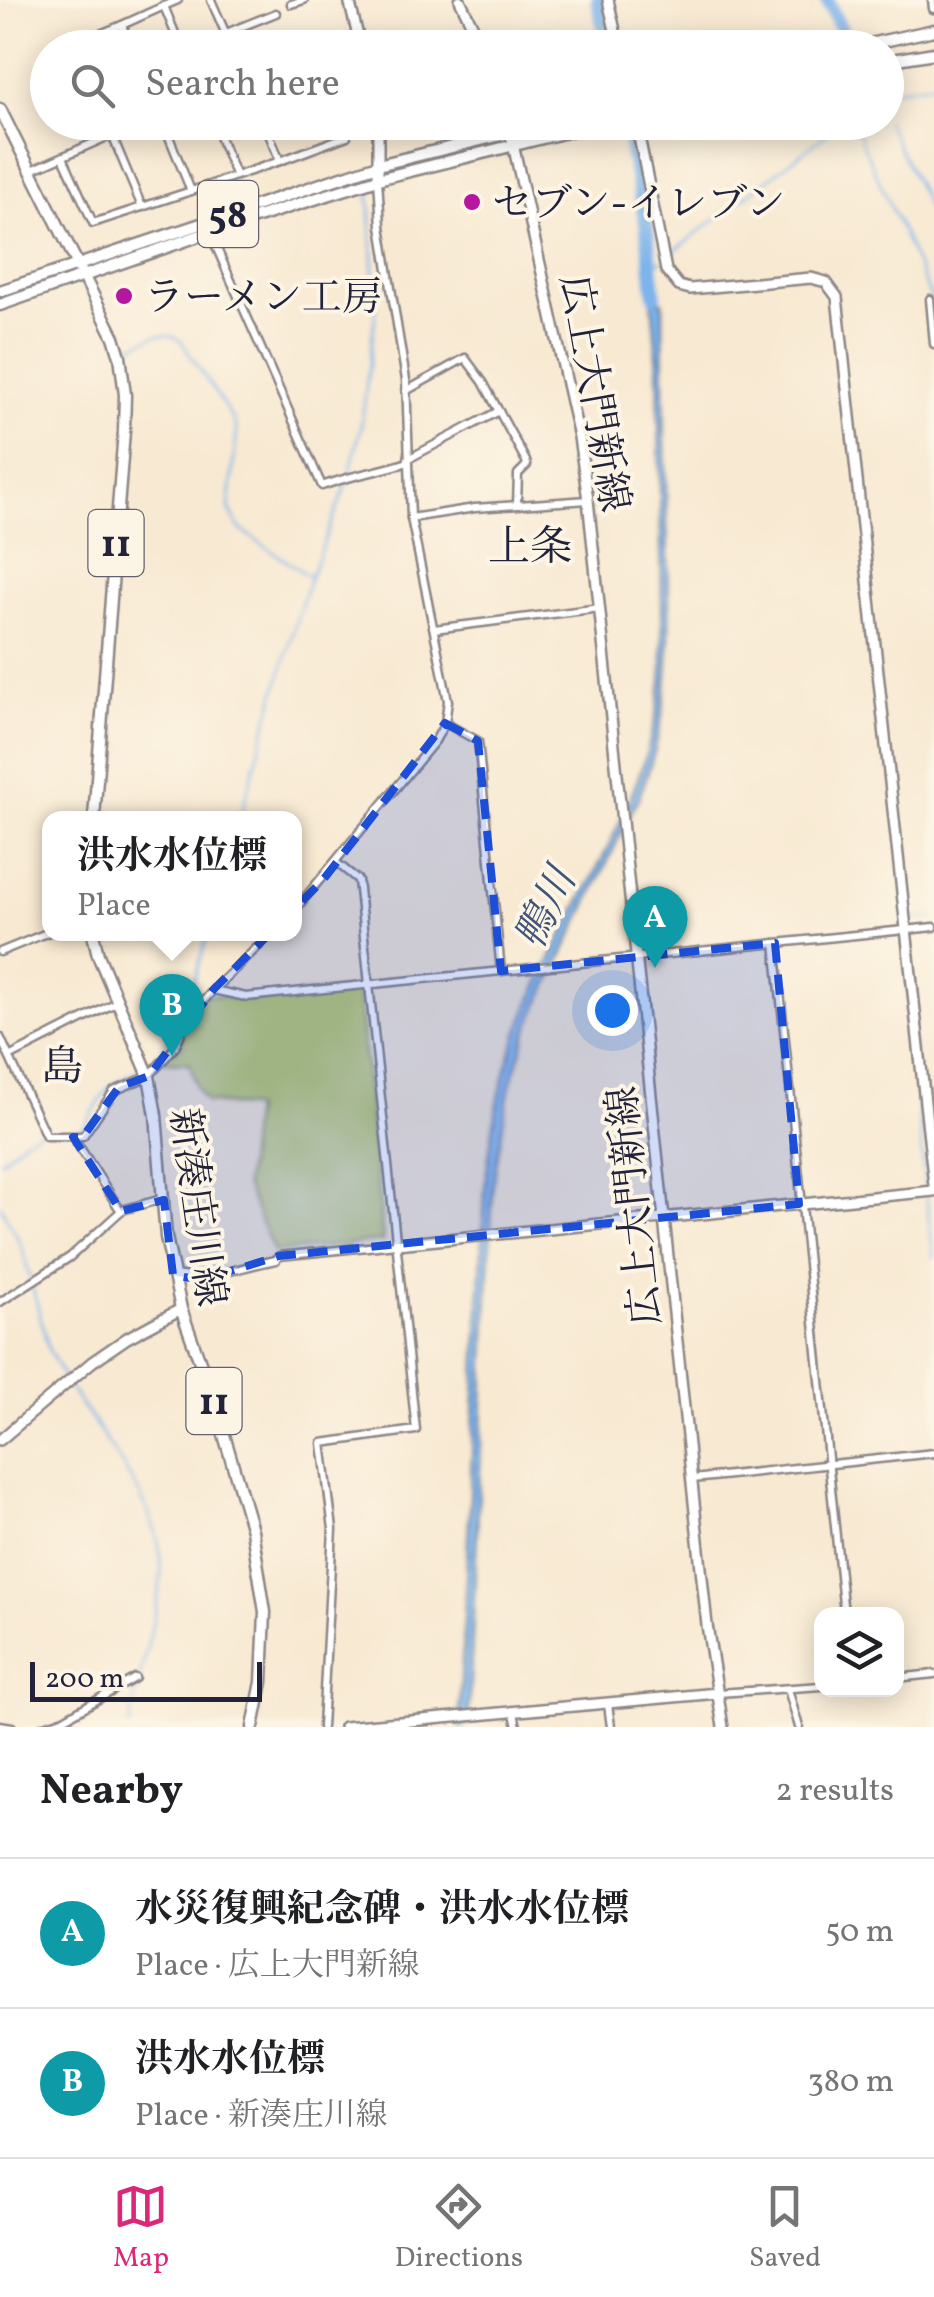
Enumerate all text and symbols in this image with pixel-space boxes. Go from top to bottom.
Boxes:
search box [30,30,904,140]
icon: search [65,58,120,113]
text: Search here [145,59,340,112]
place label: セブン-イレブン [492,178,786,234]
road number: 58 [198,181,258,247]
marker: セブン-イレブン [461,191,483,213]
street label: 広上大門新線 [544,271,640,517]
place label: ラーメン工房 [144,272,382,328]
marker: ラーメン工房 [113,285,135,307]
road number: 11 [88,510,144,576]
district label: 上条 [488,520,572,579]
popup [42,811,302,941]
text: 洪水水位標 [77,832,267,885]
water label: 鴨川 [503,856,595,961]
text: Place [77,885,151,929]
pin: A [622,886,688,968]
pin: B [140,974,204,1056]
your location [587,985,638,1036]
district label: 島 [41,1040,83,1099]
street label: 広上大門新線 [597,1083,677,1328]
street label: 新湊庄川線 [153,1105,237,1310]
road number: 11 [186,1368,242,1434]
map controls [814,1607,904,1697]
button: layers [814,1607,904,1697]
scale bar [30,1657,262,1702]
text: 200 m [45,1660,124,1699]
text: Nearby [40,1763,183,1822]
text: 2 results [776,1770,894,1814]
text: 水災復興紀念碑・洪水水位標 [135,1885,629,1938]
text: A [61,1911,84,1955]
text: 50 m [825,1911,894,1955]
text: Place · 広上大門新線 [135,1945,420,1989]
text: 洪水水位標 [135,2035,325,2088]
text: B [62,2061,83,2105]
text: 380 m [807,2061,894,2105]
text: Place · 新湊庄川線 [135,2095,388,2139]
tab: Map [113,2179,169,2278]
tab: Directions [395,2179,523,2278]
tab: Saved [749,2179,821,2278]

